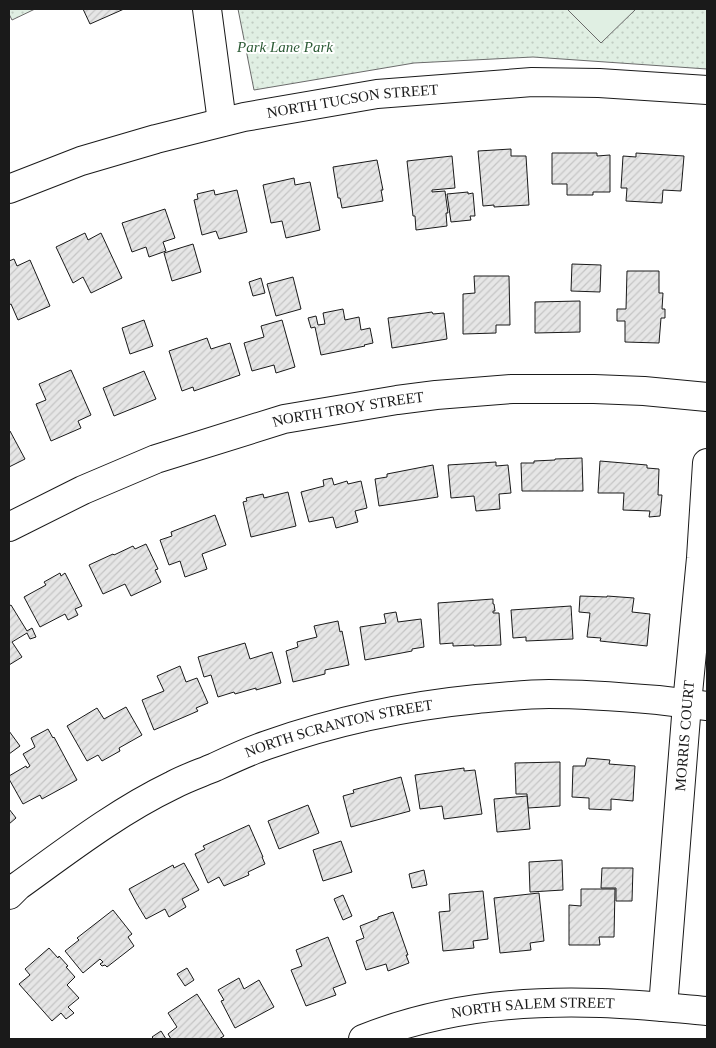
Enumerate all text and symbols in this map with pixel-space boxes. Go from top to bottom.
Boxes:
park label: Park Lane Park [236,39,333,55]
street label: NORTH TUCSON STREET [266,81,439,121]
street label: NORTH TROY STREET [270,389,425,430]
street label: MORRIS COURT [672,680,697,792]
street label: NORTH SCRANTON STREET [242,697,434,761]
street label: NORTH SALEM STREET [450,994,615,1021]

